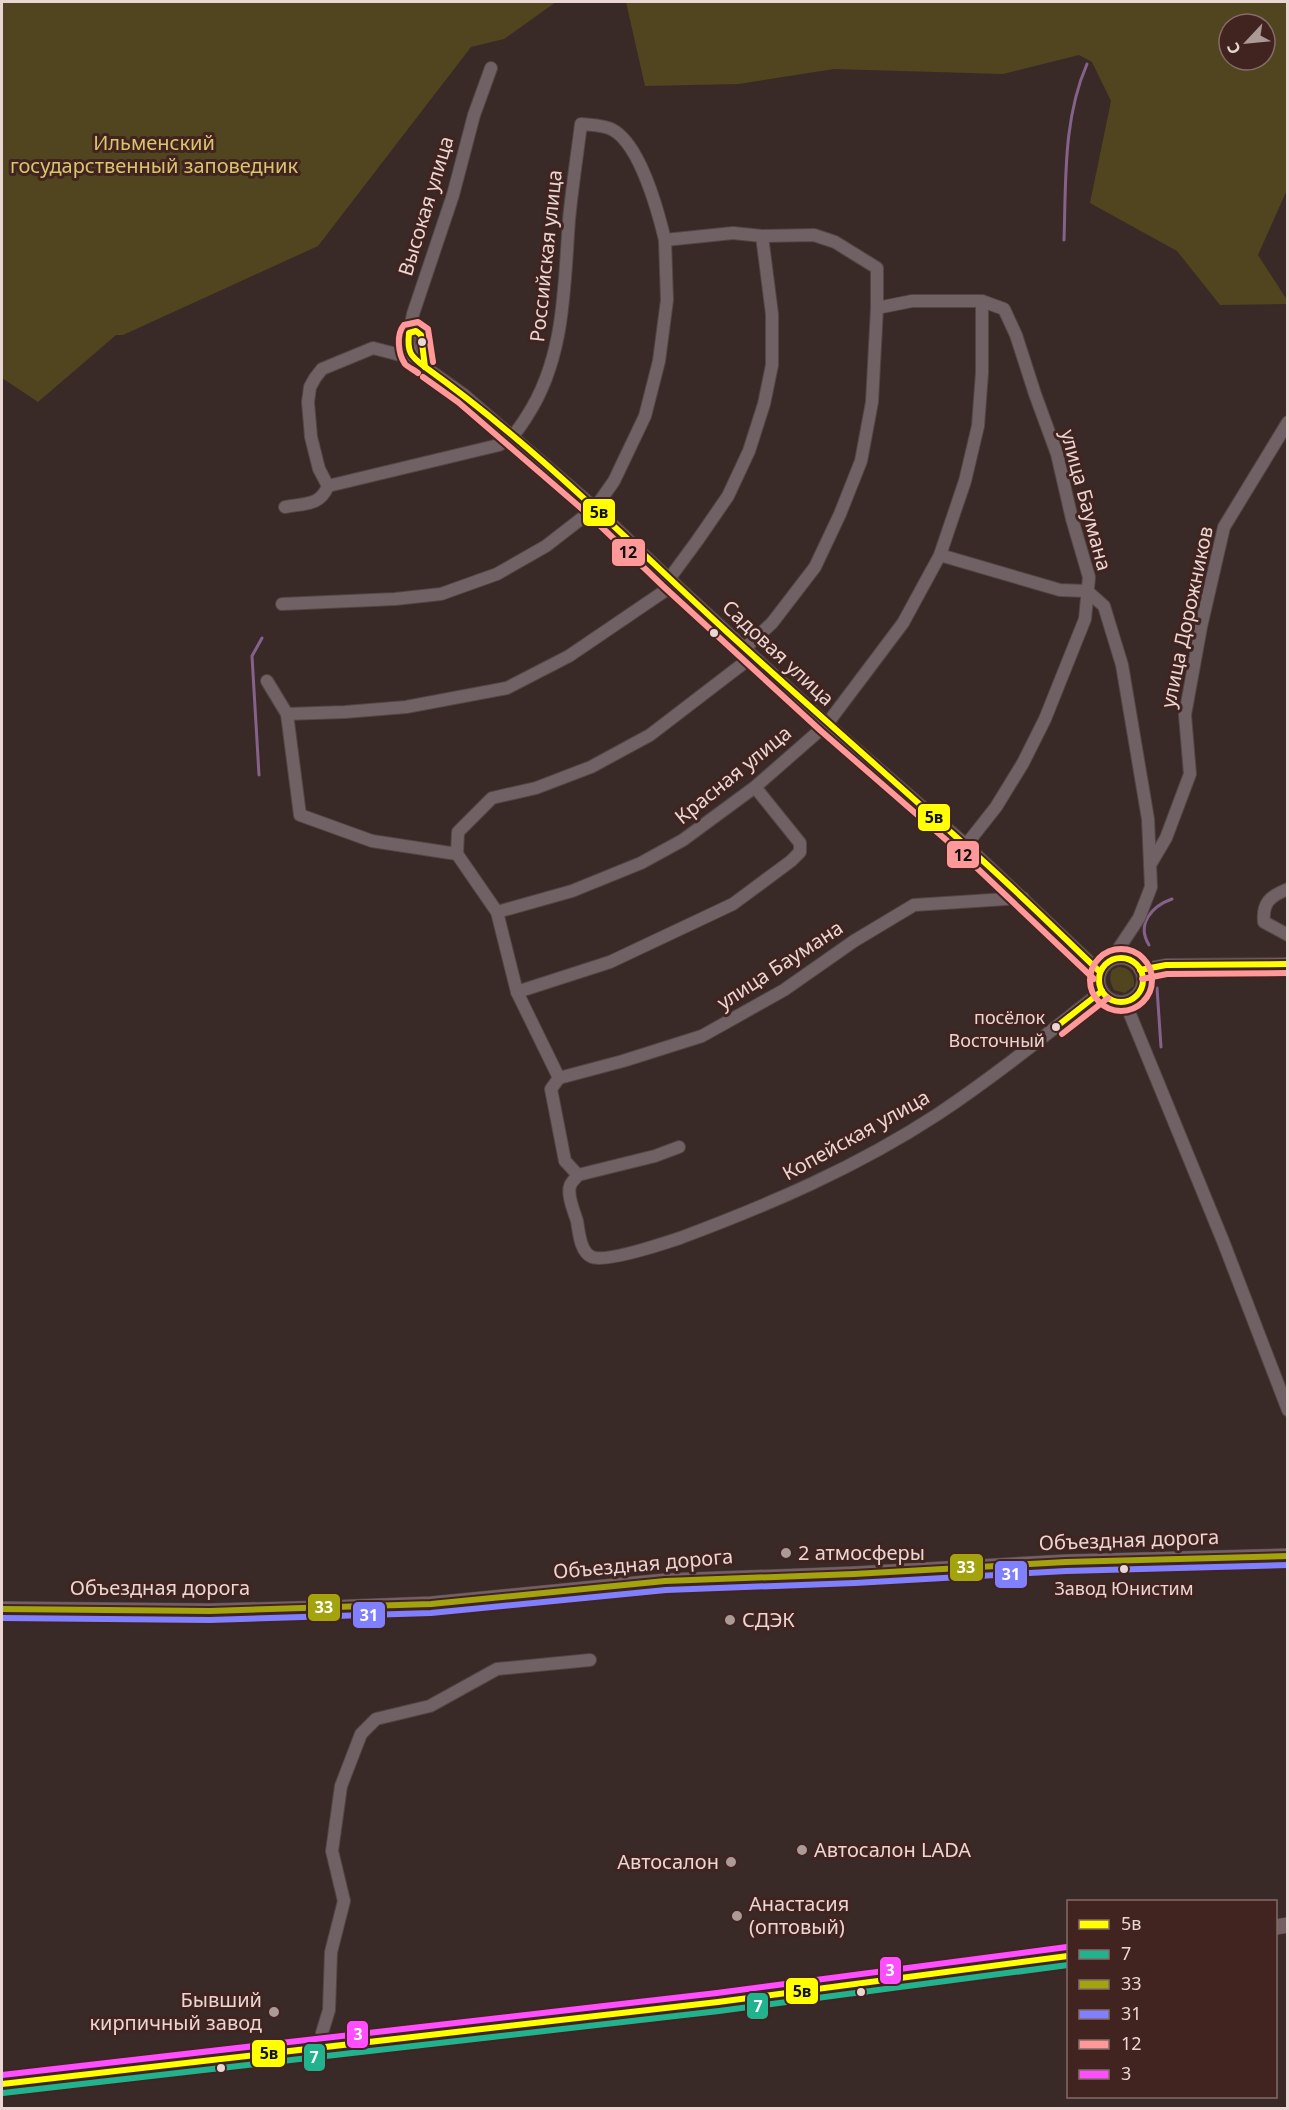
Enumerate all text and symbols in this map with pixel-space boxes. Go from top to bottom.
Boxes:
north arrow [1217,12,1277,72]
text: С [1221,39,1246,58]
park label: Ильменский государственный заповедник [10,129,298,179]
street label: Высокая улица [391,133,460,279]
street label: Российская улица [523,169,568,343]
unlabelled marker [416,336,428,348]
street label: улица Баумана [1055,426,1118,573]
line badge: 5в [582,498,616,527]
text: 5в [590,501,608,523]
street label: улица Дорожников [1154,523,1219,710]
line badge: 12 [611,538,646,567]
text: 12 [619,541,637,563]
street label: Садовая улица [717,594,840,712]
unlabelled marker [708,627,720,639]
street label: Красная улица [669,719,797,830]
line badge: 5в [917,803,951,832]
text: 5в [925,806,943,828]
line badge: 12 [946,840,980,869]
text: 12 [954,844,972,866]
street label: улица Баумана [711,914,848,1015]
place label: посёлок Восточный [949,1005,1045,1052]
marker: посёлок Восточный [1050,1021,1062,1033]
street label: Копейская улица [777,1083,934,1186]
street label: Объездная дорога [1038,1523,1220,1556]
place label: 2 атмосферы [798,1539,925,1566]
street label: Объездная дорога [552,1542,734,1585]
marker: 2 атмосферы [779,1546,793,1560]
line badge: 33 [949,1553,984,1582]
text: 33 [957,1556,975,1578]
line badge: 31 [994,1560,1028,1589]
text: 31 [1002,1563,1020,1585]
marker: Завод Юнистим [1118,1563,1130,1575]
street label: Объездная дорога [70,1574,250,1601]
place label: Завод Юнистим [1054,1576,1194,1600]
line badge: 33 [307,1593,341,1622]
text: 33 [315,1596,333,1618]
line badge: 31 [352,1601,386,1629]
text: 31 [360,1604,378,1626]
place label: СДЭК [742,1606,795,1633]
marker: СДЭК [723,1613,737,1627]
place label: Автосалон LADA [814,1836,971,1863]
marker: Автосалон LADA [795,1843,809,1857]
place label: Автосалон [617,1848,719,1875]
marker: Автосалон [724,1855,738,1869]
place label: Анастасия (оптовый) [749,1890,849,1940]
legend [1067,1900,1277,2098]
marker: Анастасия (оптовый) [730,1909,744,1923]
text: 5в [1121,1911,1141,1935]
text: 7 [1121,1941,1131,1965]
line badge: 3 [879,1956,902,1985]
text: 3 [885,1959,895,1981]
text: 33 [1121,1971,1142,1995]
line badge: 5в [785,1977,819,2005]
text: 5в [793,1980,811,2002]
place label: Бывший кирпичный завод [89,1986,262,2036]
unlabelled marker [855,1986,867,1998]
line badge: 7 [746,1992,769,2020]
text: 7 [753,1995,763,2017]
text: 31 [1121,2001,1142,2025]
marker: Бывший кирпичный завод [267,2005,281,2019]
line badge: 3 [346,2020,369,2049]
text: 3 [353,2023,363,2045]
text: 12 [1121,2031,1142,2055]
line badge: 5в [251,2039,286,2068]
text: 5в [260,2042,278,2064]
line badge: 7 [303,2043,326,2072]
text: 7 [309,2046,319,2068]
text: 3 [1121,2061,1131,2085]
unlabelled marker [215,2062,227,2074]

